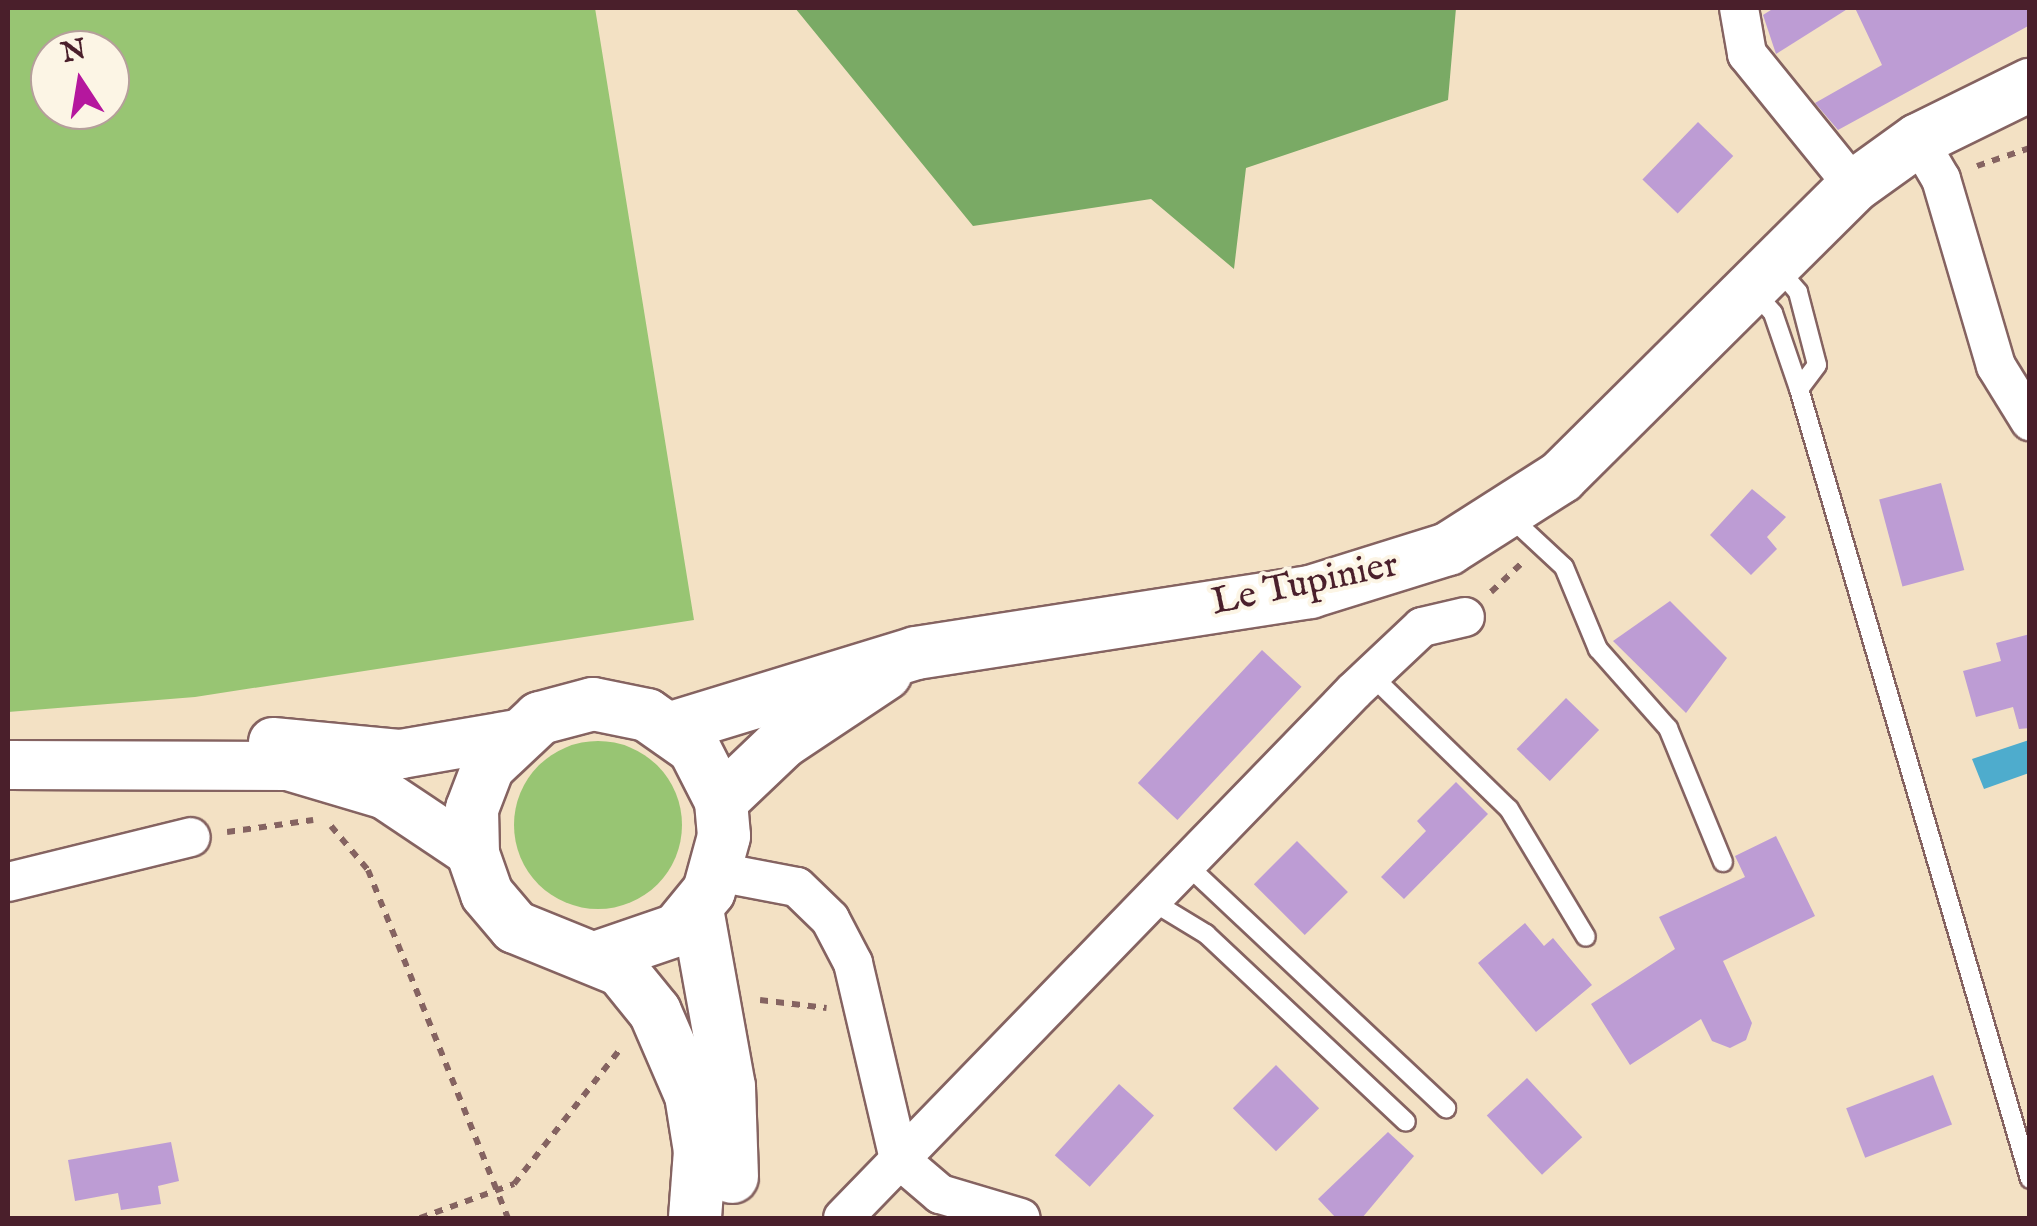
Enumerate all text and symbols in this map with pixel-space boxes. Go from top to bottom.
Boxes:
north arrow [30,30,130,130]
text: N [59,32,90,72]
street label: Le Tupinier [1208,543,1402,627]

